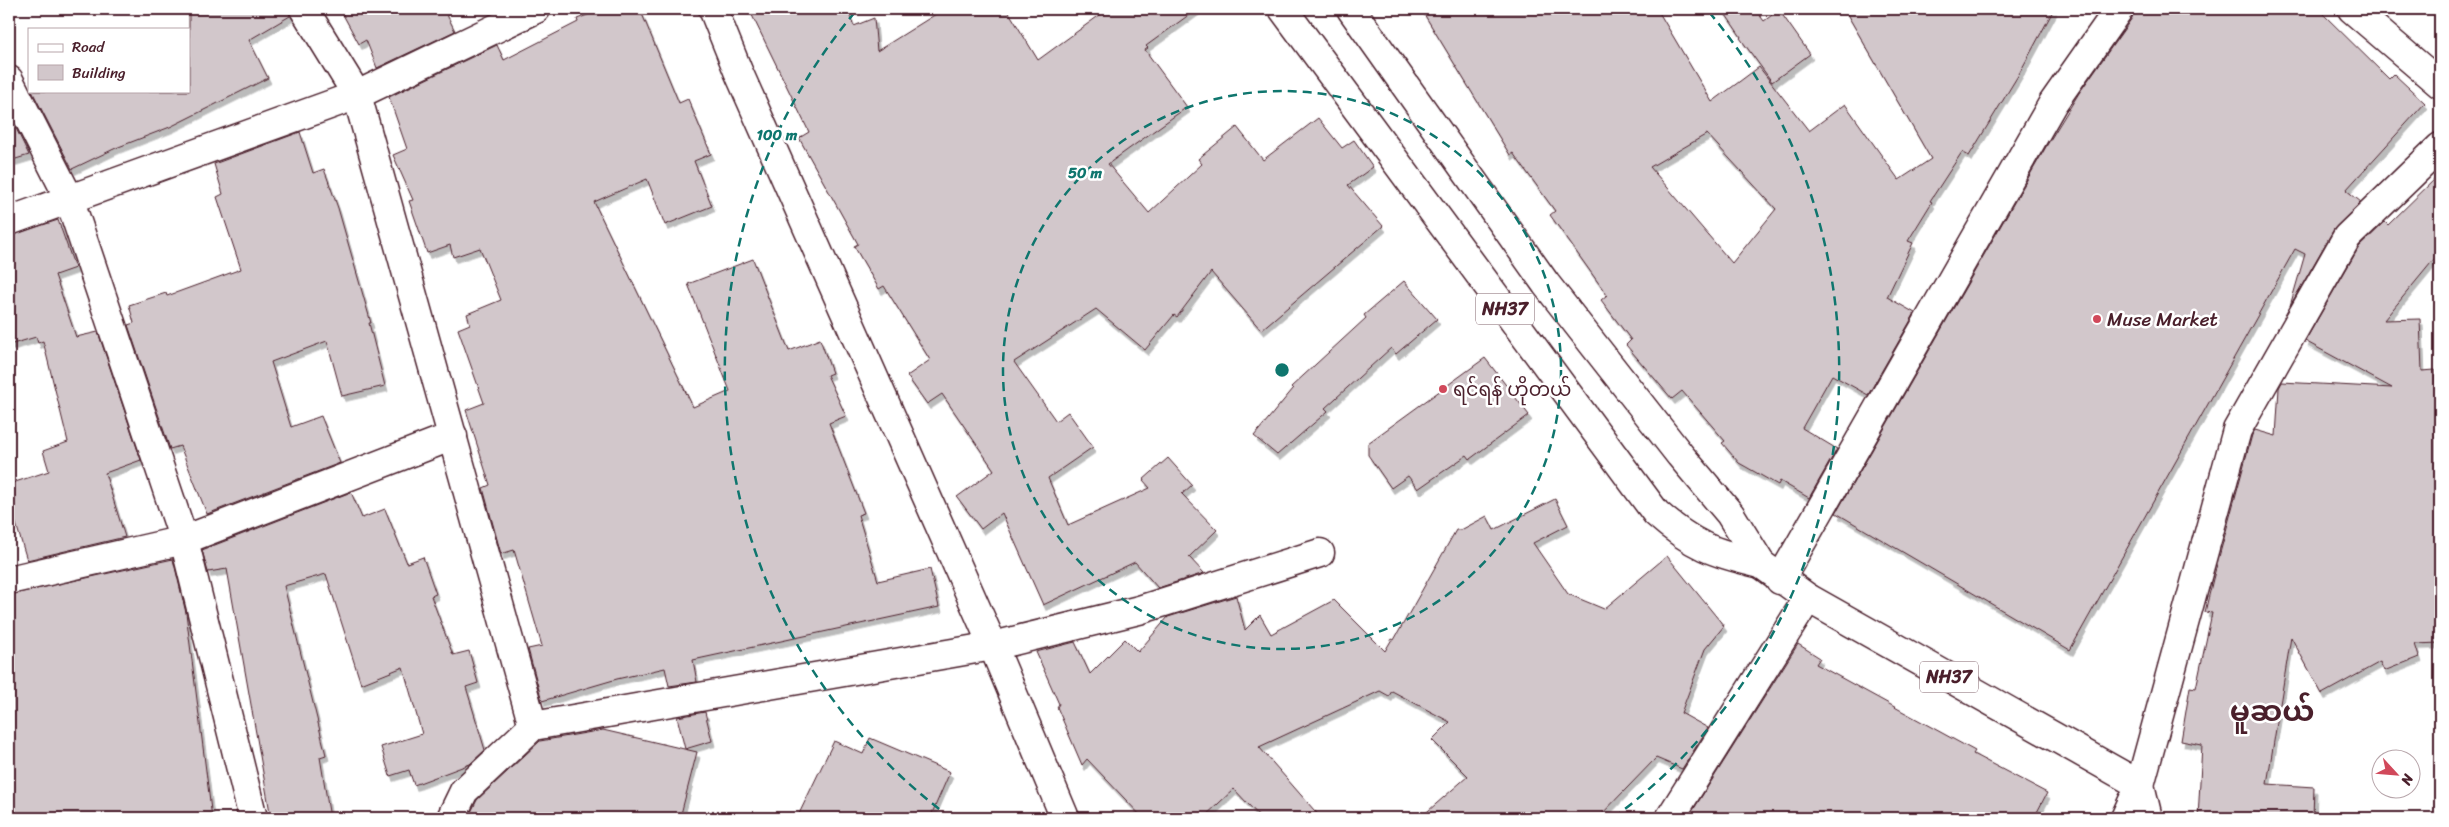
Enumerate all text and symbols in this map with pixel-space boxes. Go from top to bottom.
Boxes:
legend [28,28,190,92]
text: Road [72,34,105,60]
text: Building [72,60,126,86]
text: 100 m [757,122,798,148]
text: 50 m [1068,160,1103,186]
road number: NH37 [1476,294,1534,324]
place label: Muse Market [2107,303,2218,336]
marker: Muse Market [2091,313,2103,325]
centre of rings [1273,361,1291,379]
place label: ရင်ရန် ဟိုတယ် [1453,373,1571,406]
marker: ရင်ရန် ဟိုတယ် [1437,383,1449,395]
road number: NH37 [1920,662,1978,692]
district label: မူဆယ် [2230,686,2314,737]
north arrow [2372,750,2422,800]
text: N [2394,769,2421,790]

